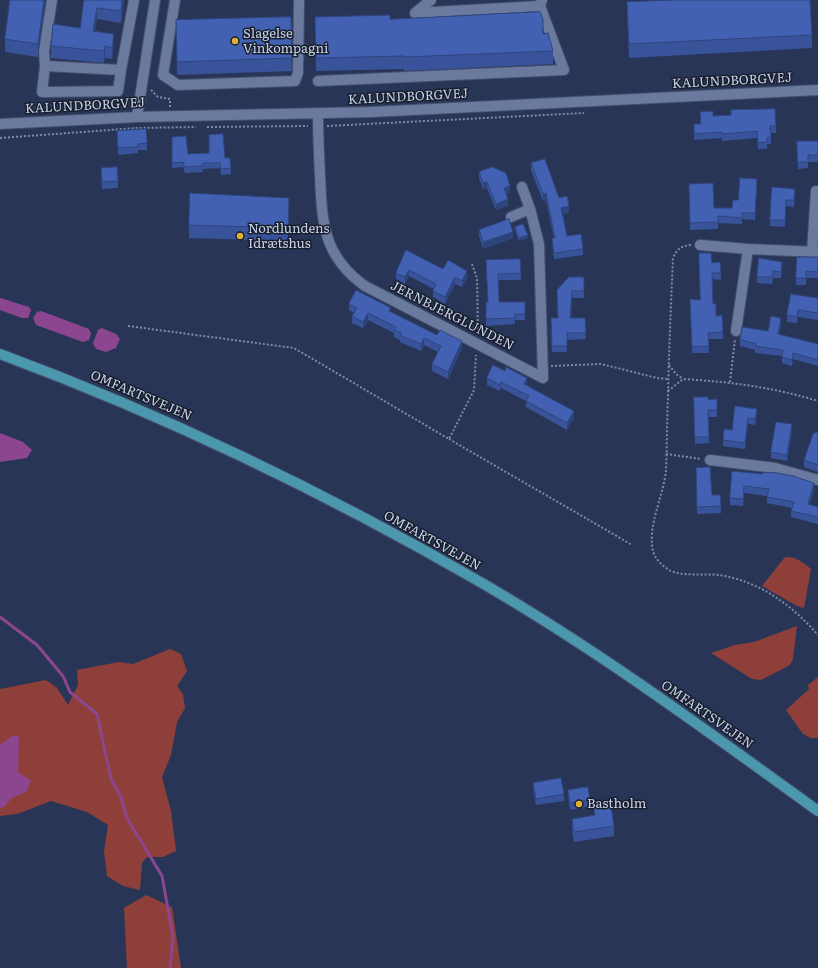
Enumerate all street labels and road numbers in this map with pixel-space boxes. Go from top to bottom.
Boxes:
street label: KALUNDBORGVEJ [672,70,792,92]
street label: KALUNDBORGVEJ [348,86,468,108]
street label: KALUNDBORGVEJ [25,95,145,117]
street label: JERNBJERGLUNDEN [388,278,516,354]
street label: OMFARTSVEJEN [88,368,194,424]
street label: OMFARTSVEJEN [381,508,483,574]
street label: OMFARTSVEJEN [658,677,756,753]

